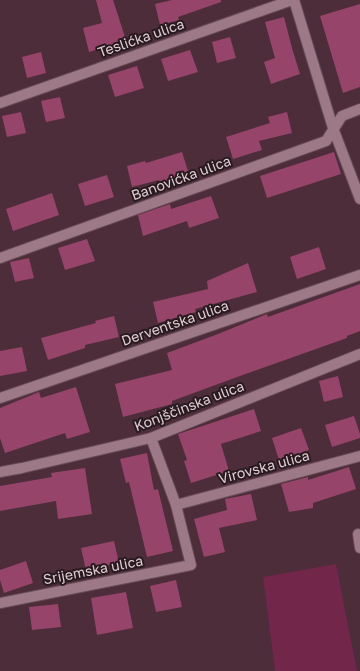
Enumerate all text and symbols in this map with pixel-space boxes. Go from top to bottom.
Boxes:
street label: Teslićka ulica [95,15,186,60]
street label: Banovićka ulica [129,152,233,203]
street label: Derventska ulica [119,296,231,349]
street label: Konjščinska ulica [131,377,246,434]
street label: Virovska ulica [217,446,311,487]
street label: Srijemska ulica [42,552,144,588]

